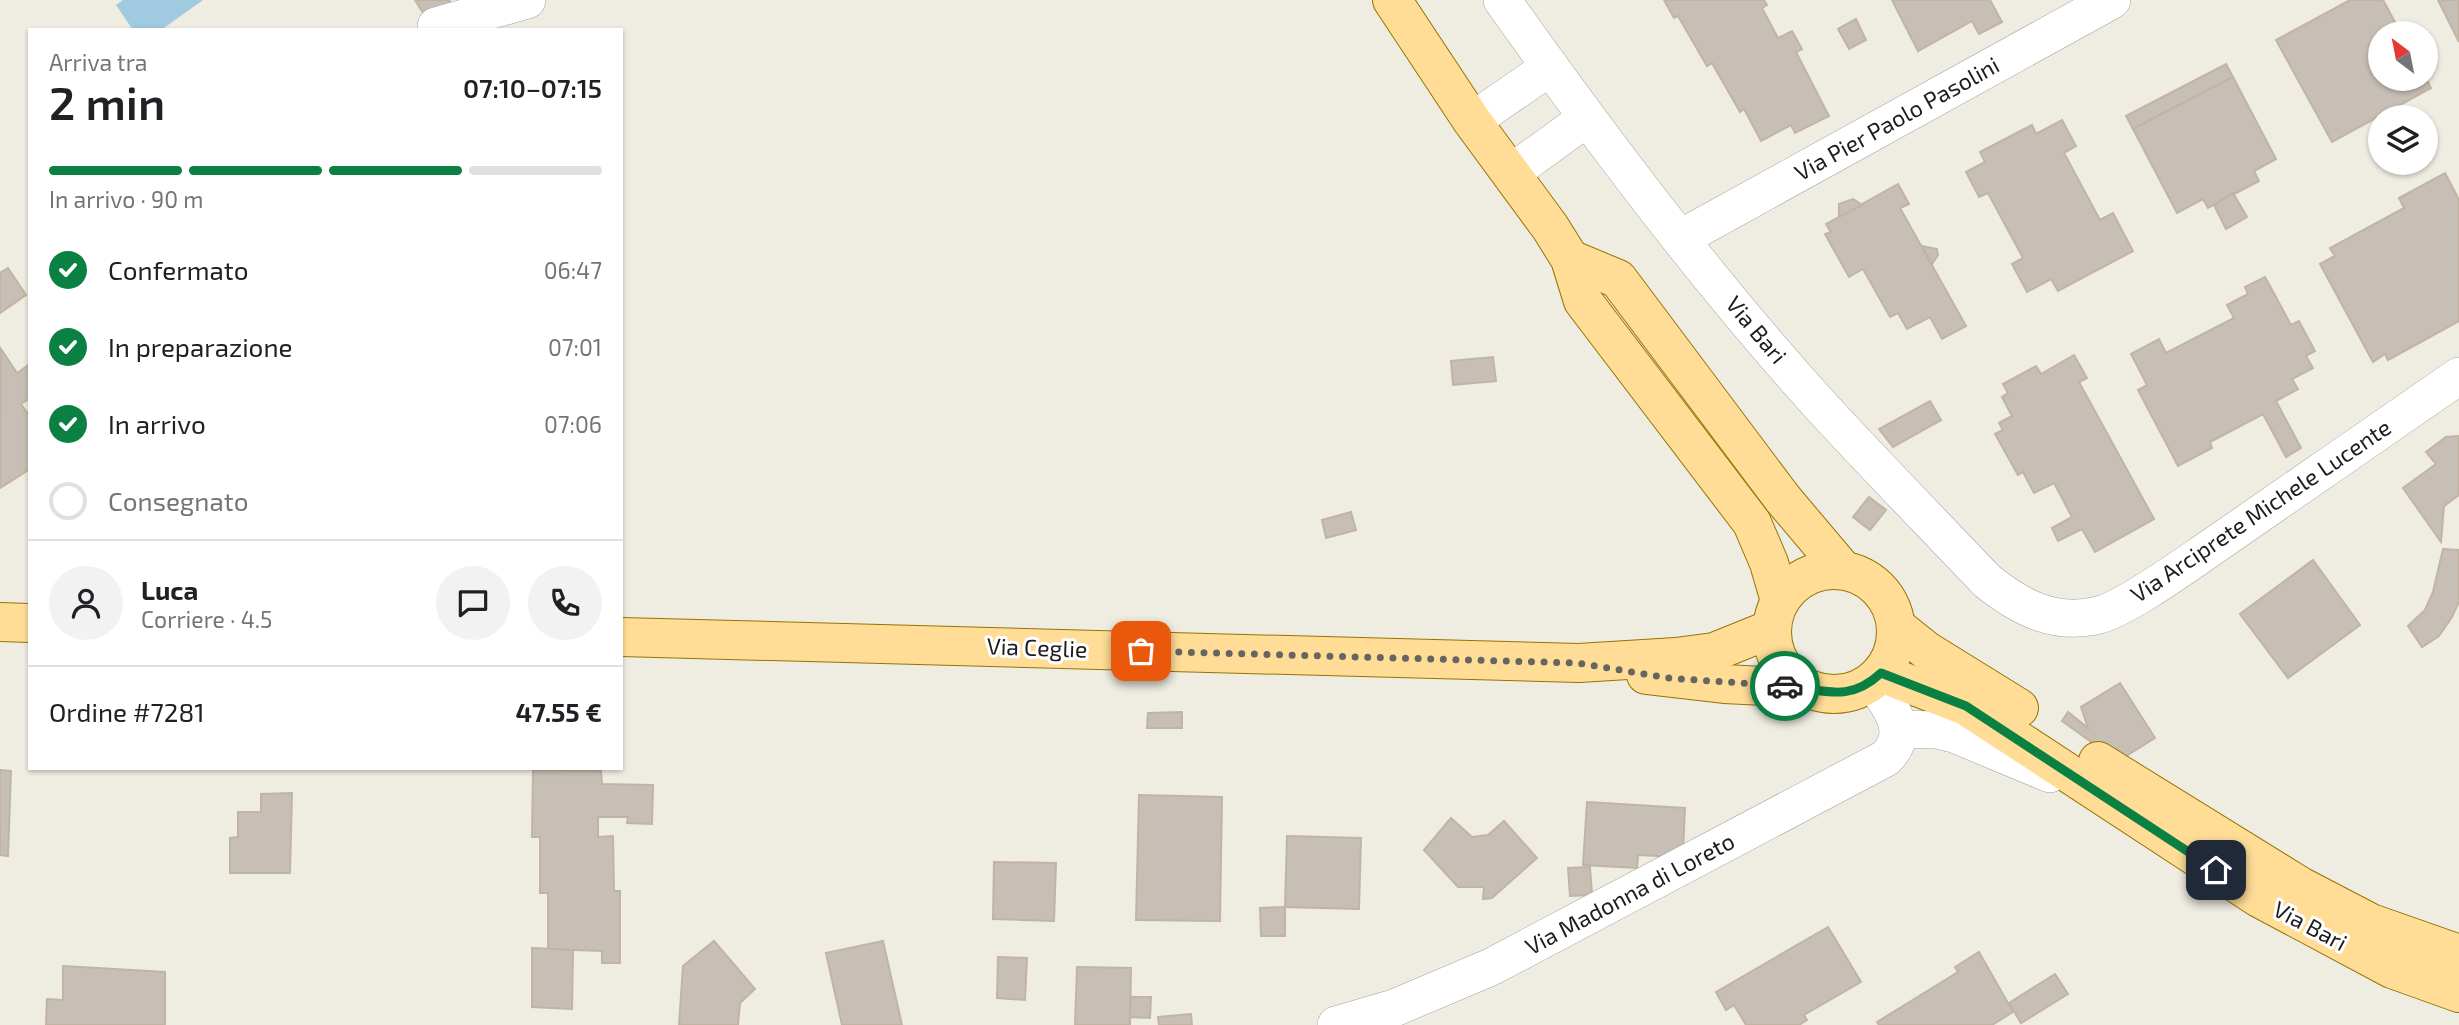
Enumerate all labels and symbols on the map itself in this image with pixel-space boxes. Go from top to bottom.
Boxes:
north arrow [2368,21,2438,91]
street label: Via Pier Paolo Pasolini [1789,50,2004,186]
street label: Via Bari [1721,290,1793,369]
street label: Via Arciprete Michele Lucente [2125,412,2396,608]
pin [1111,621,1171,681]
street label: Via Ceglie [986,631,1088,663]
courier [1750,651,1820,721]
street label: Via Madonna di Loreto [1520,826,1739,960]
pin [2186,840,2246,900]
street label: Via Bari [2269,894,2352,956]

